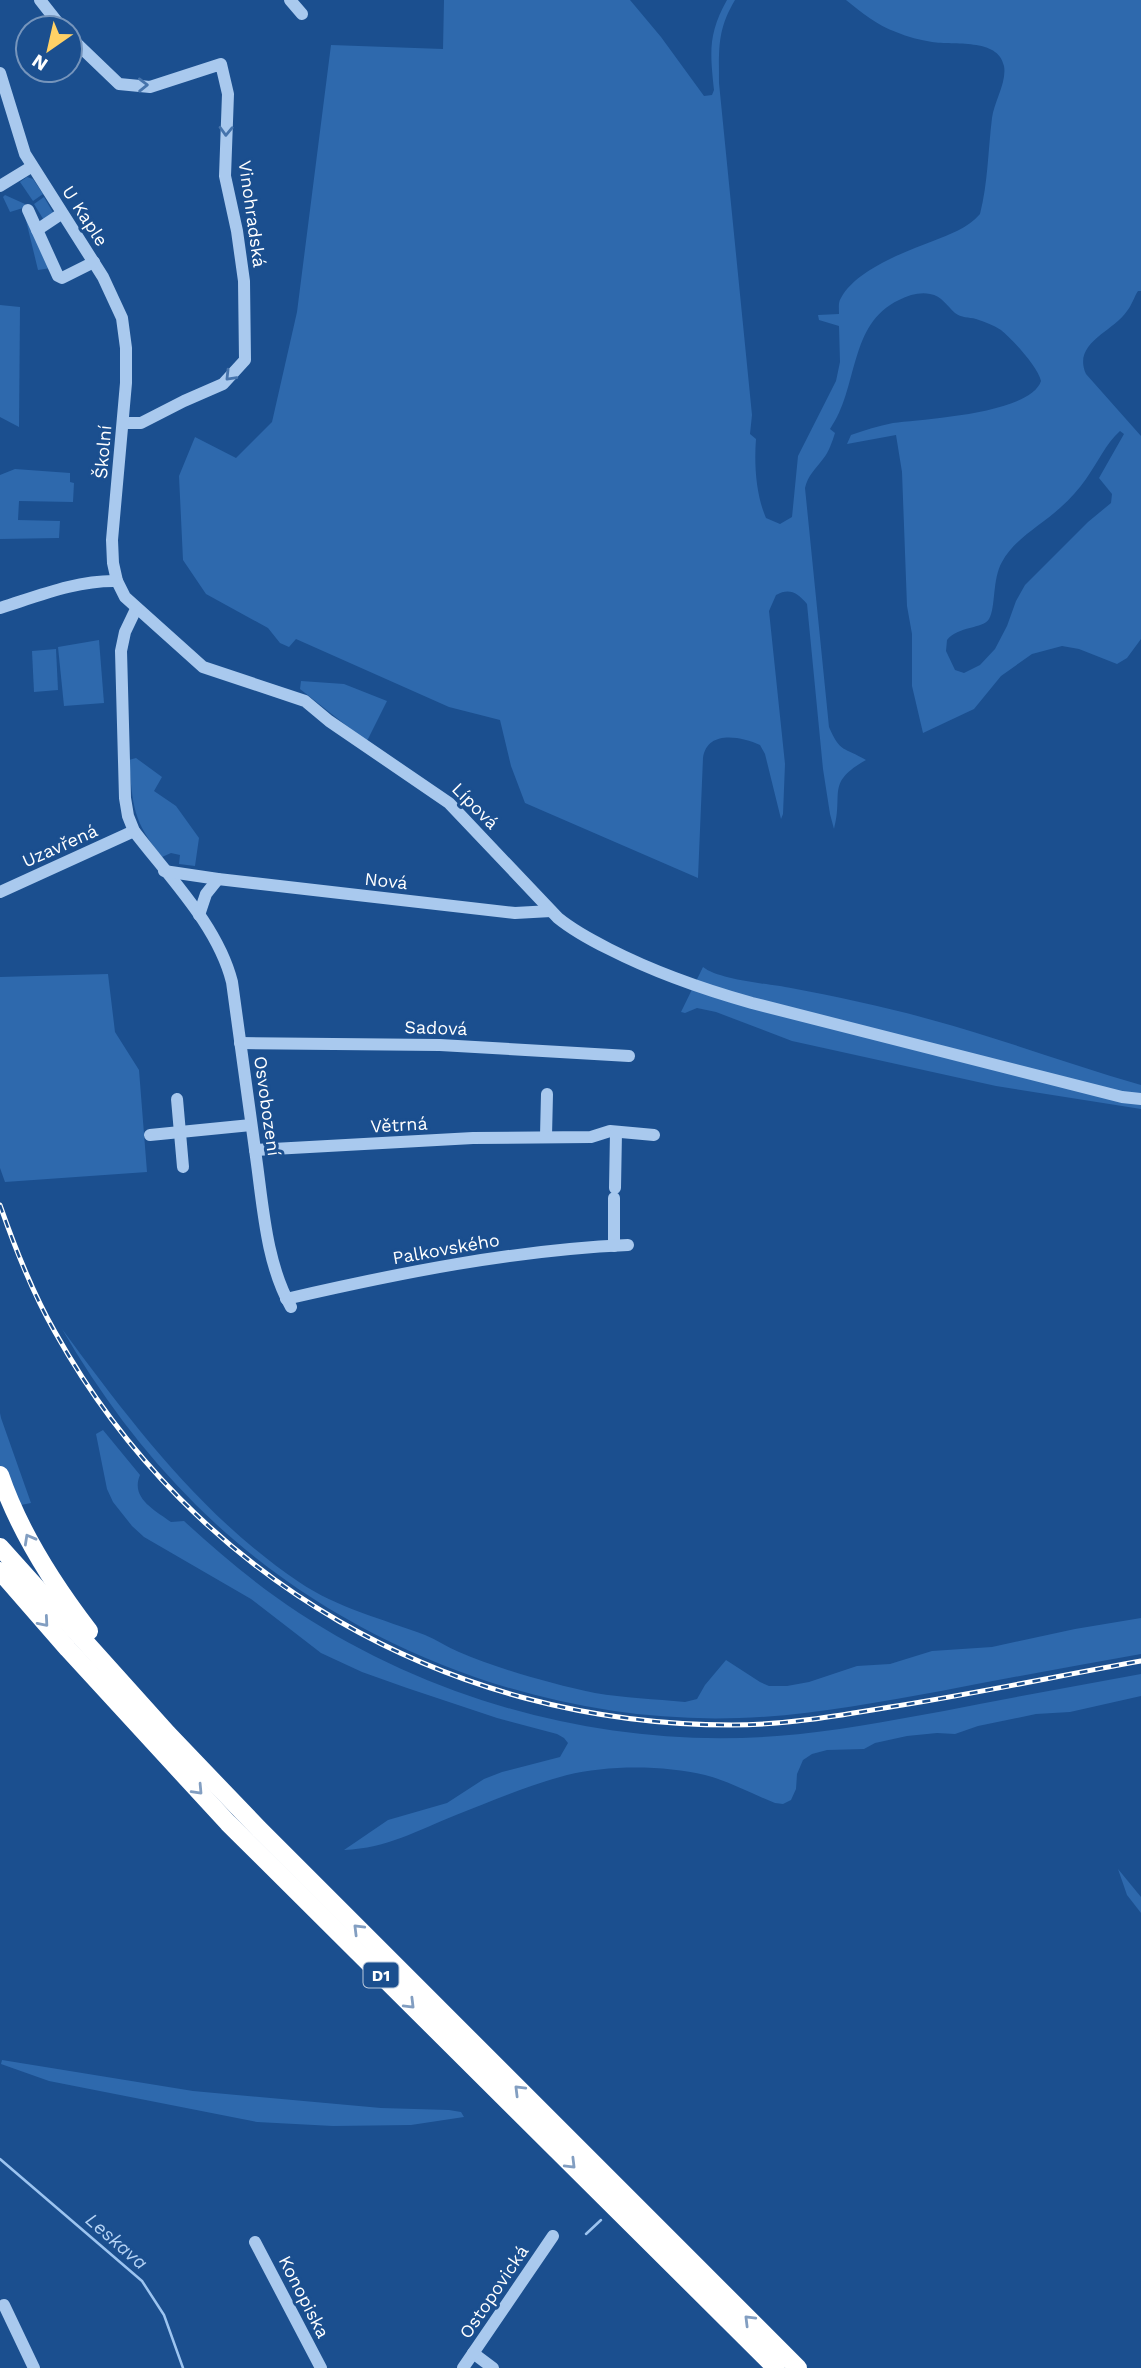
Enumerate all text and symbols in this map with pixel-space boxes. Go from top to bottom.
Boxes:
north arrow [14,14,84,84]
text: N [28,49,52,76]
one-way arrow [138,77,149,93]
one-way arrow [219,126,234,137]
street label: Vinohradská [235,159,270,269]
street label: U Kaple [58,182,113,250]
one-way arrow [226,368,239,381]
street label: Školní [90,424,115,480]
street label: Lípová [448,778,503,833]
street label: Uzavřená [19,820,101,871]
street label: Nová [363,868,409,893]
street label: Sadová [404,1016,468,1039]
street label: Osvobození [250,1055,285,1157]
street label: Větrná [370,1113,428,1136]
street label: Palkovského [391,1229,501,1268]
one-way arrow [24,1534,37,1546]
one-way arrow [36,1614,48,1627]
one-way arrow [190,1782,202,1795]
one-way arrow [354,1924,367,1937]
road number: D1 [364,1963,398,1988]
one-way arrow [402,1995,415,2008]
one-way arrow [515,2085,528,2098]
one-way arrow [563,2156,576,2169]
water label: Leskava [81,2208,153,2275]
street label: Ostopovická [455,2241,532,2342]
street label: Konopiska [275,2252,334,2341]
one-way arrow [745,2315,758,2328]

